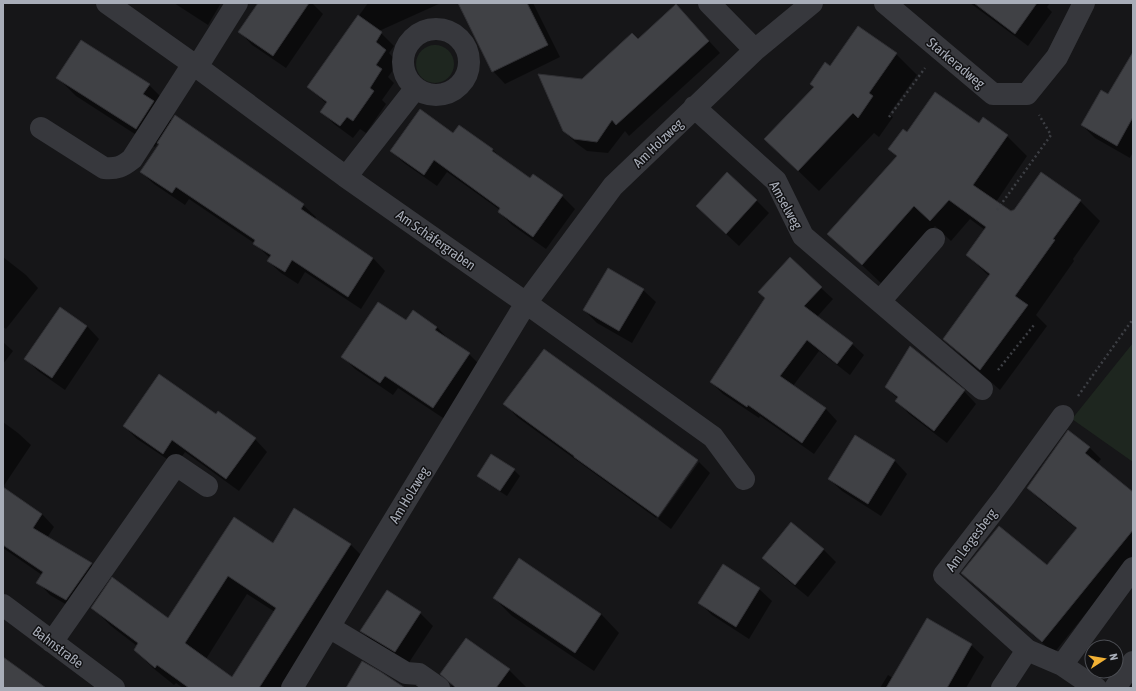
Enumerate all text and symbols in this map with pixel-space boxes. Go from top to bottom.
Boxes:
street label: Starkeradweg [924,34,988,92]
street label: Am Holzweg [630,115,686,171]
street label: Amselweg [766,178,806,232]
street label: Am Schäfergraben [393,207,479,273]
street label: Am Holzweg [386,464,432,526]
street label: Am Lergesberg [942,506,1000,574]
street label: Bahnstraße [30,623,86,671]
north arrow [1084,639,1124,679]
text: N [1107,652,1120,661]

